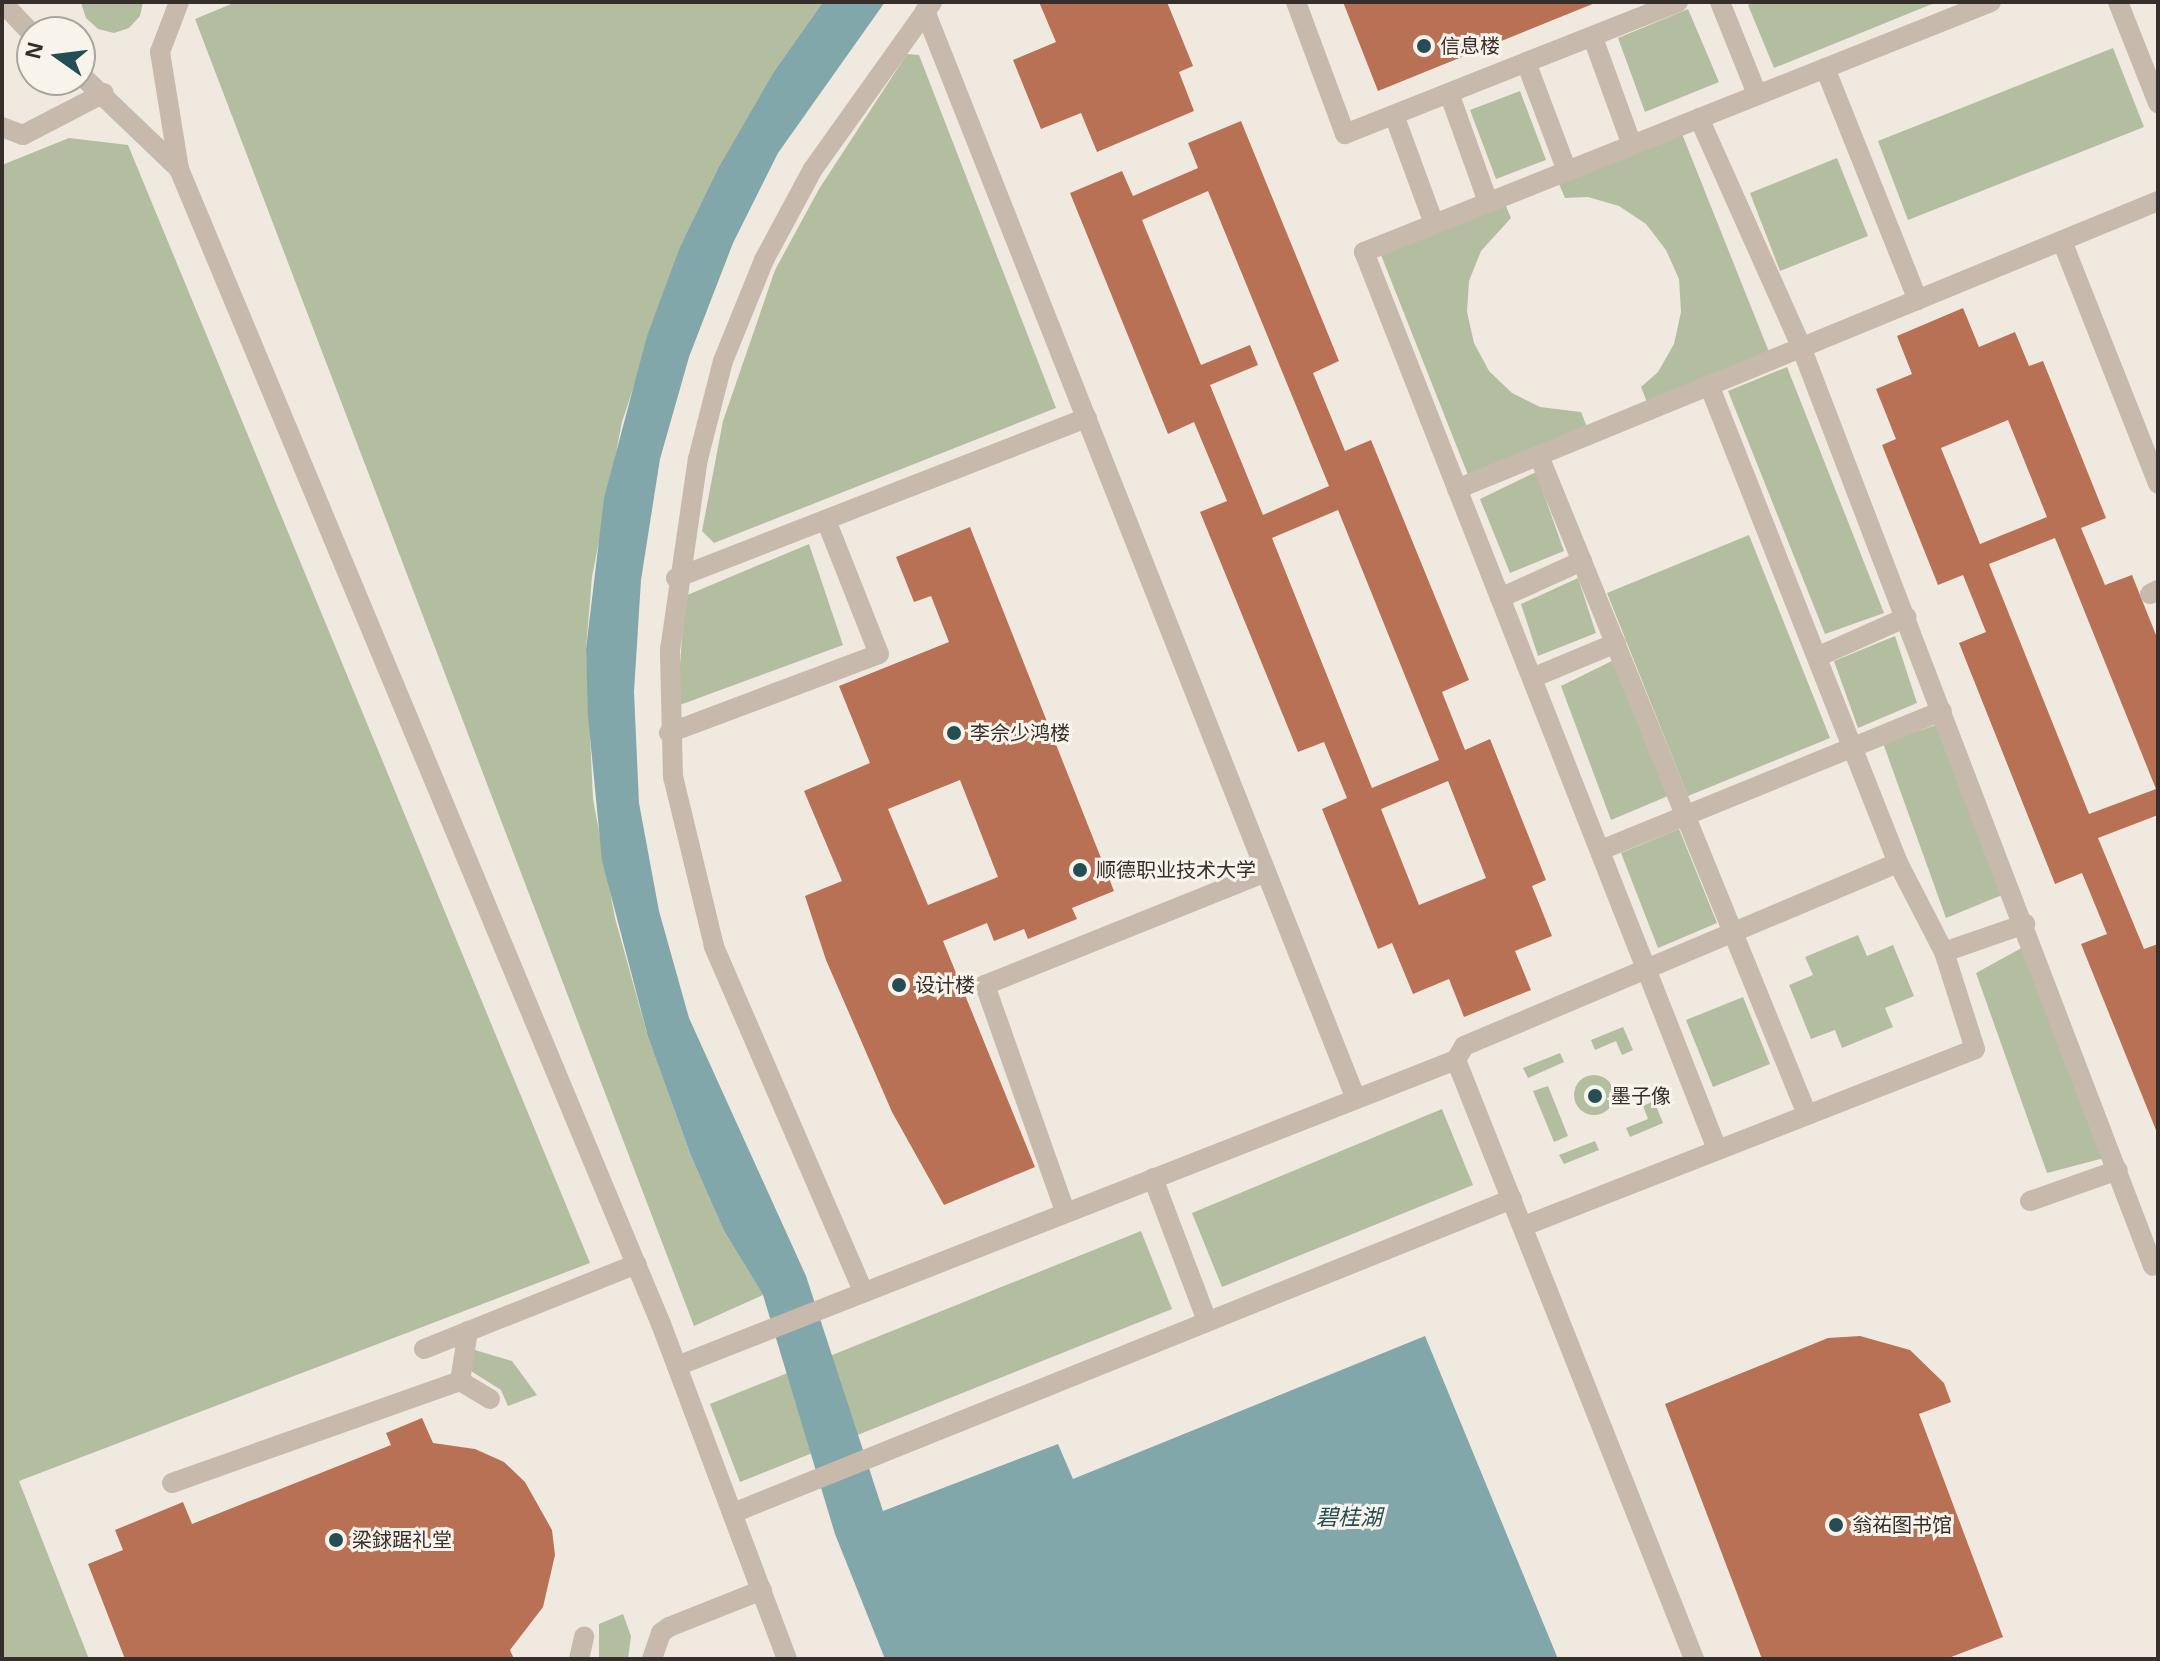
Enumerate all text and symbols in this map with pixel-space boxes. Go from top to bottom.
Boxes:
north arrow [16,16,96,96]
place label: 信息楼 [1440,34,1500,58]
marker: 信息楼 [1415,37,1433,55]
text: N [20,40,48,61]
place label: 李佘少鸿楼 [970,721,1070,745]
marker: 李佘少鸿楼 [945,724,963,742]
place label: 顺德职业技术大学 [1096,858,1256,882]
marker: 顺德职业技术大学 [1071,861,1089,879]
place label: 设计楼 [915,973,975,997]
marker: 设计楼 [890,976,908,994]
place label: 墨子像 [1611,1084,1671,1108]
marker: 墨子像 [1586,1087,1604,1105]
water label: 碧桂湖 [1316,1505,1382,1531]
place label: 翁祐图书馆 [1852,1513,1952,1537]
marker: 翁祐图书馆 [1827,1516,1845,1534]
place label: 梁銶踞礼堂 [352,1528,452,1552]
marker: 梁銶踞礼堂 [327,1531,345,1549]

